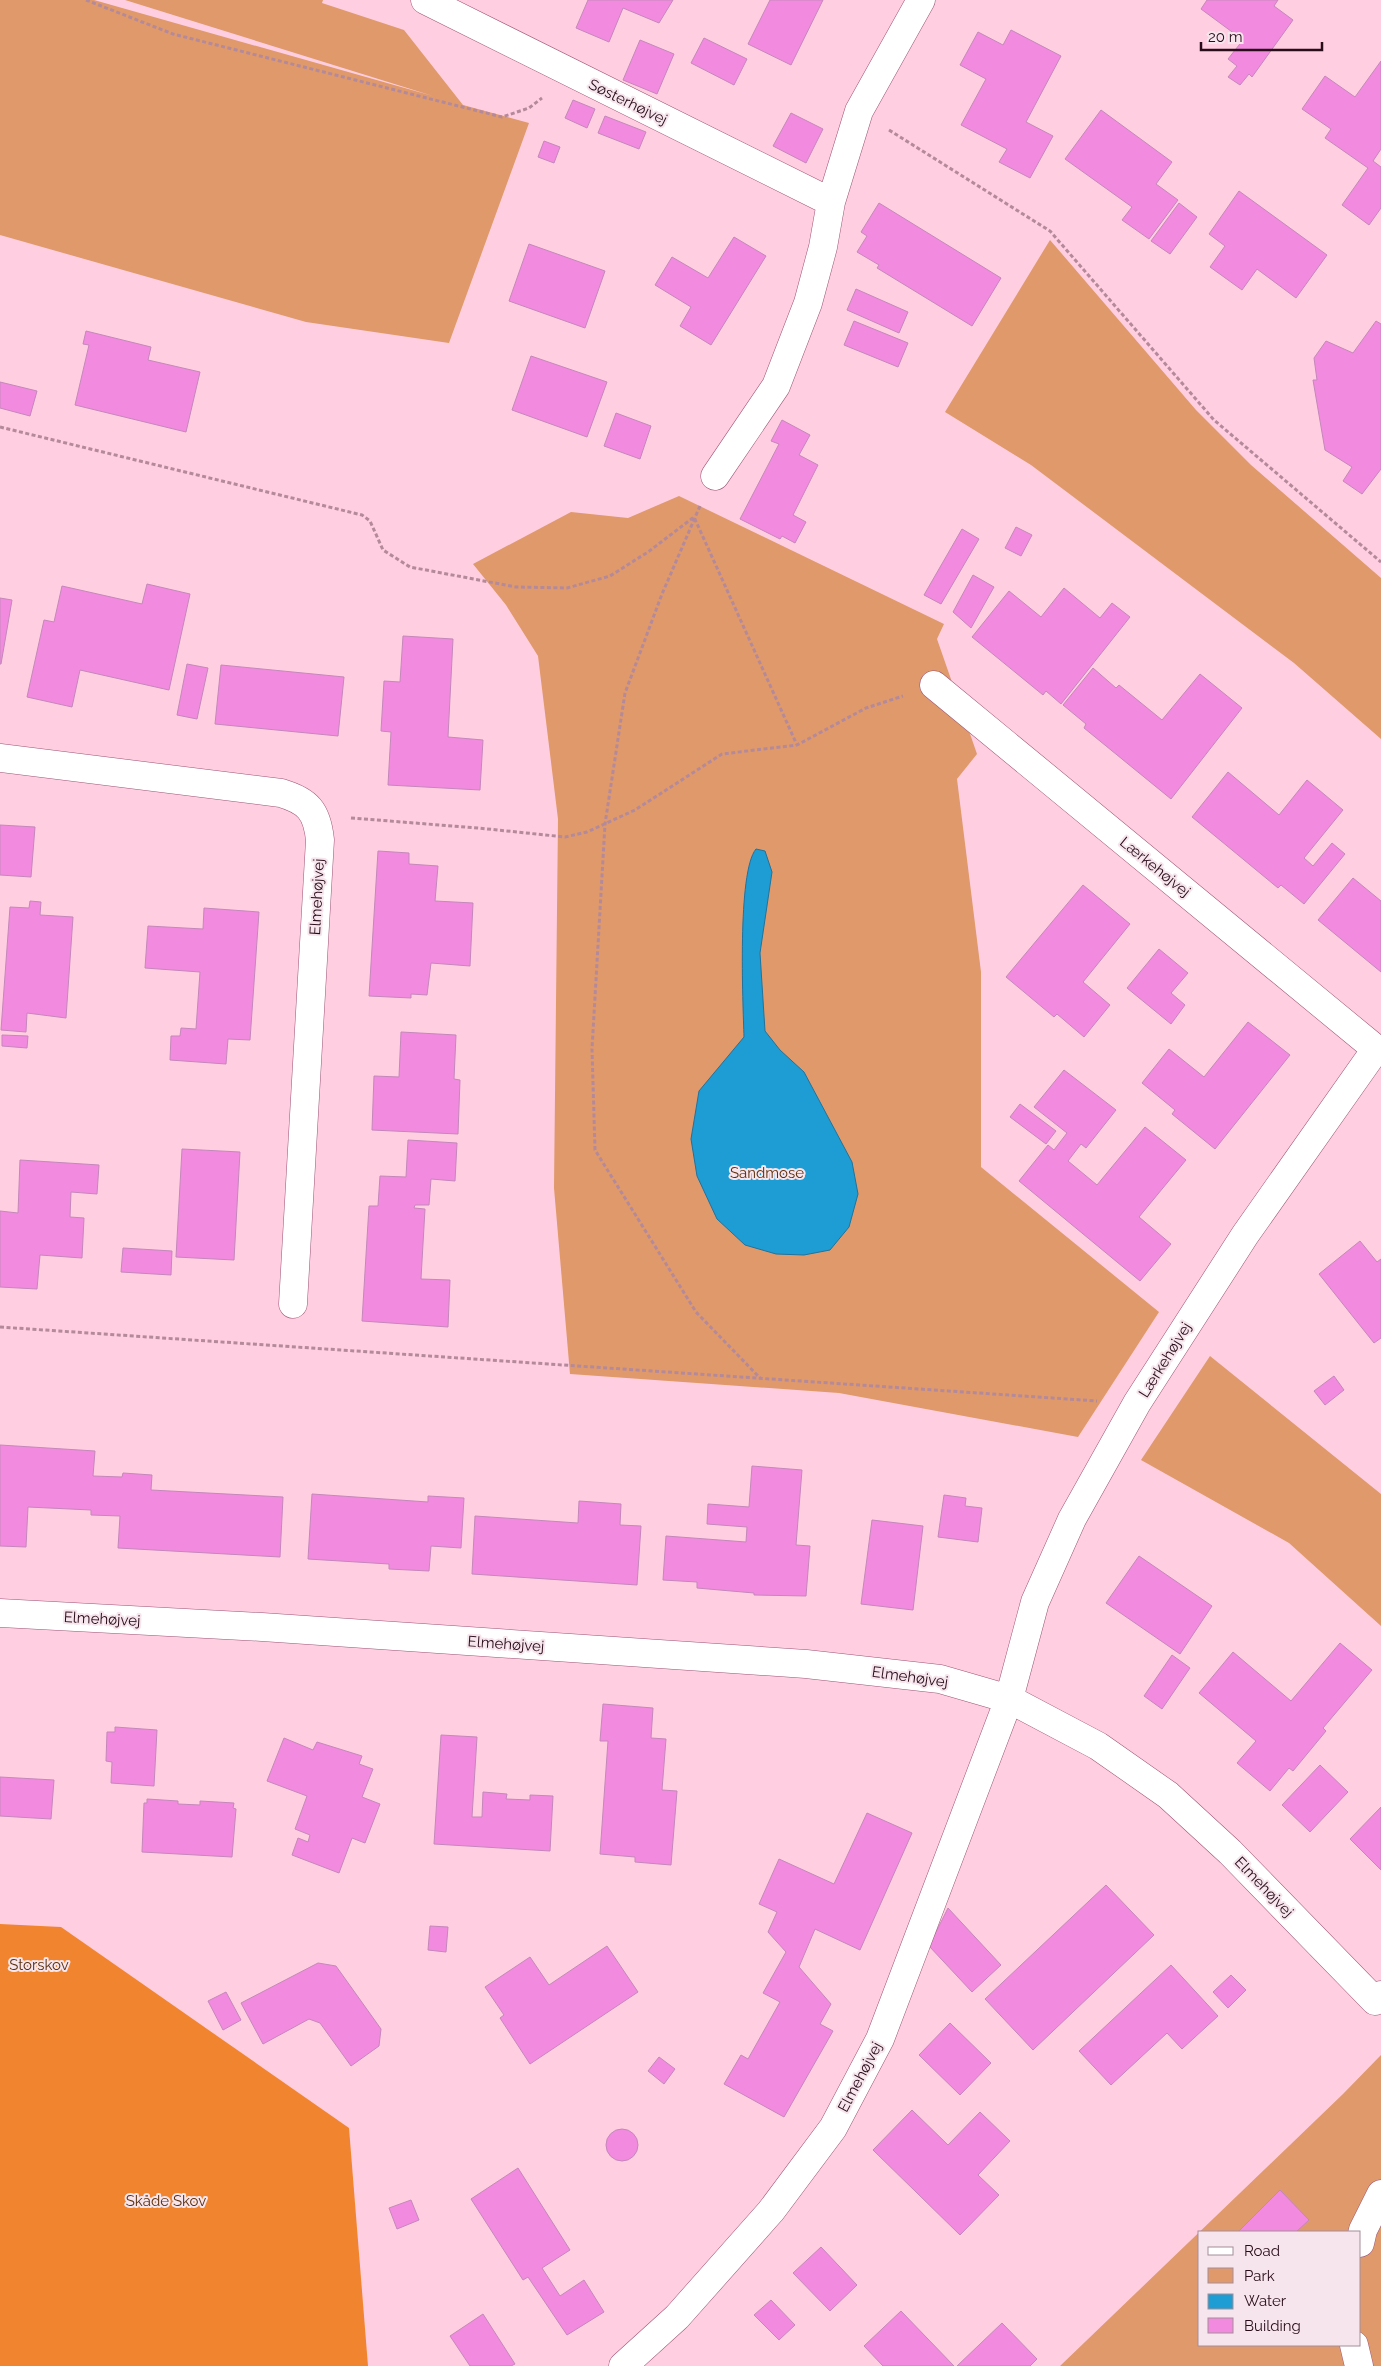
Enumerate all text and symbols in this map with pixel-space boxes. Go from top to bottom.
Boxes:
scale bar [1201,20,1322,52]
text: 20 m [1208,28,1243,46]
street label: Søsterhøjvej [586,75,670,129]
street label: Lærkehøjvej [1116,833,1194,901]
street label: Elmehøjvej [306,858,328,936]
park label: Sandmose [730,1164,804,1182]
street label: Lærkehøjvej [1135,1319,1195,1401]
street label: Elmehøjvej [63,1608,141,1630]
street label: Elmehøjvej [467,1632,545,1656]
street label: Elmehøjvej [871,1663,949,1691]
street label: Elmehøjvej [1231,1853,1297,1921]
park label: Storskov [9,1956,69,1974]
street label: Elmehøjvej [834,2039,886,2115]
park label: Skåde Skov [126,2192,206,2210]
legend [1198,2231,1361,2346]
text: Road [1244,2242,1280,2260]
text: Park [1244,2267,1275,2285]
text: Water [1244,2292,1287,2310]
text: Building [1244,2317,1301,2335]

